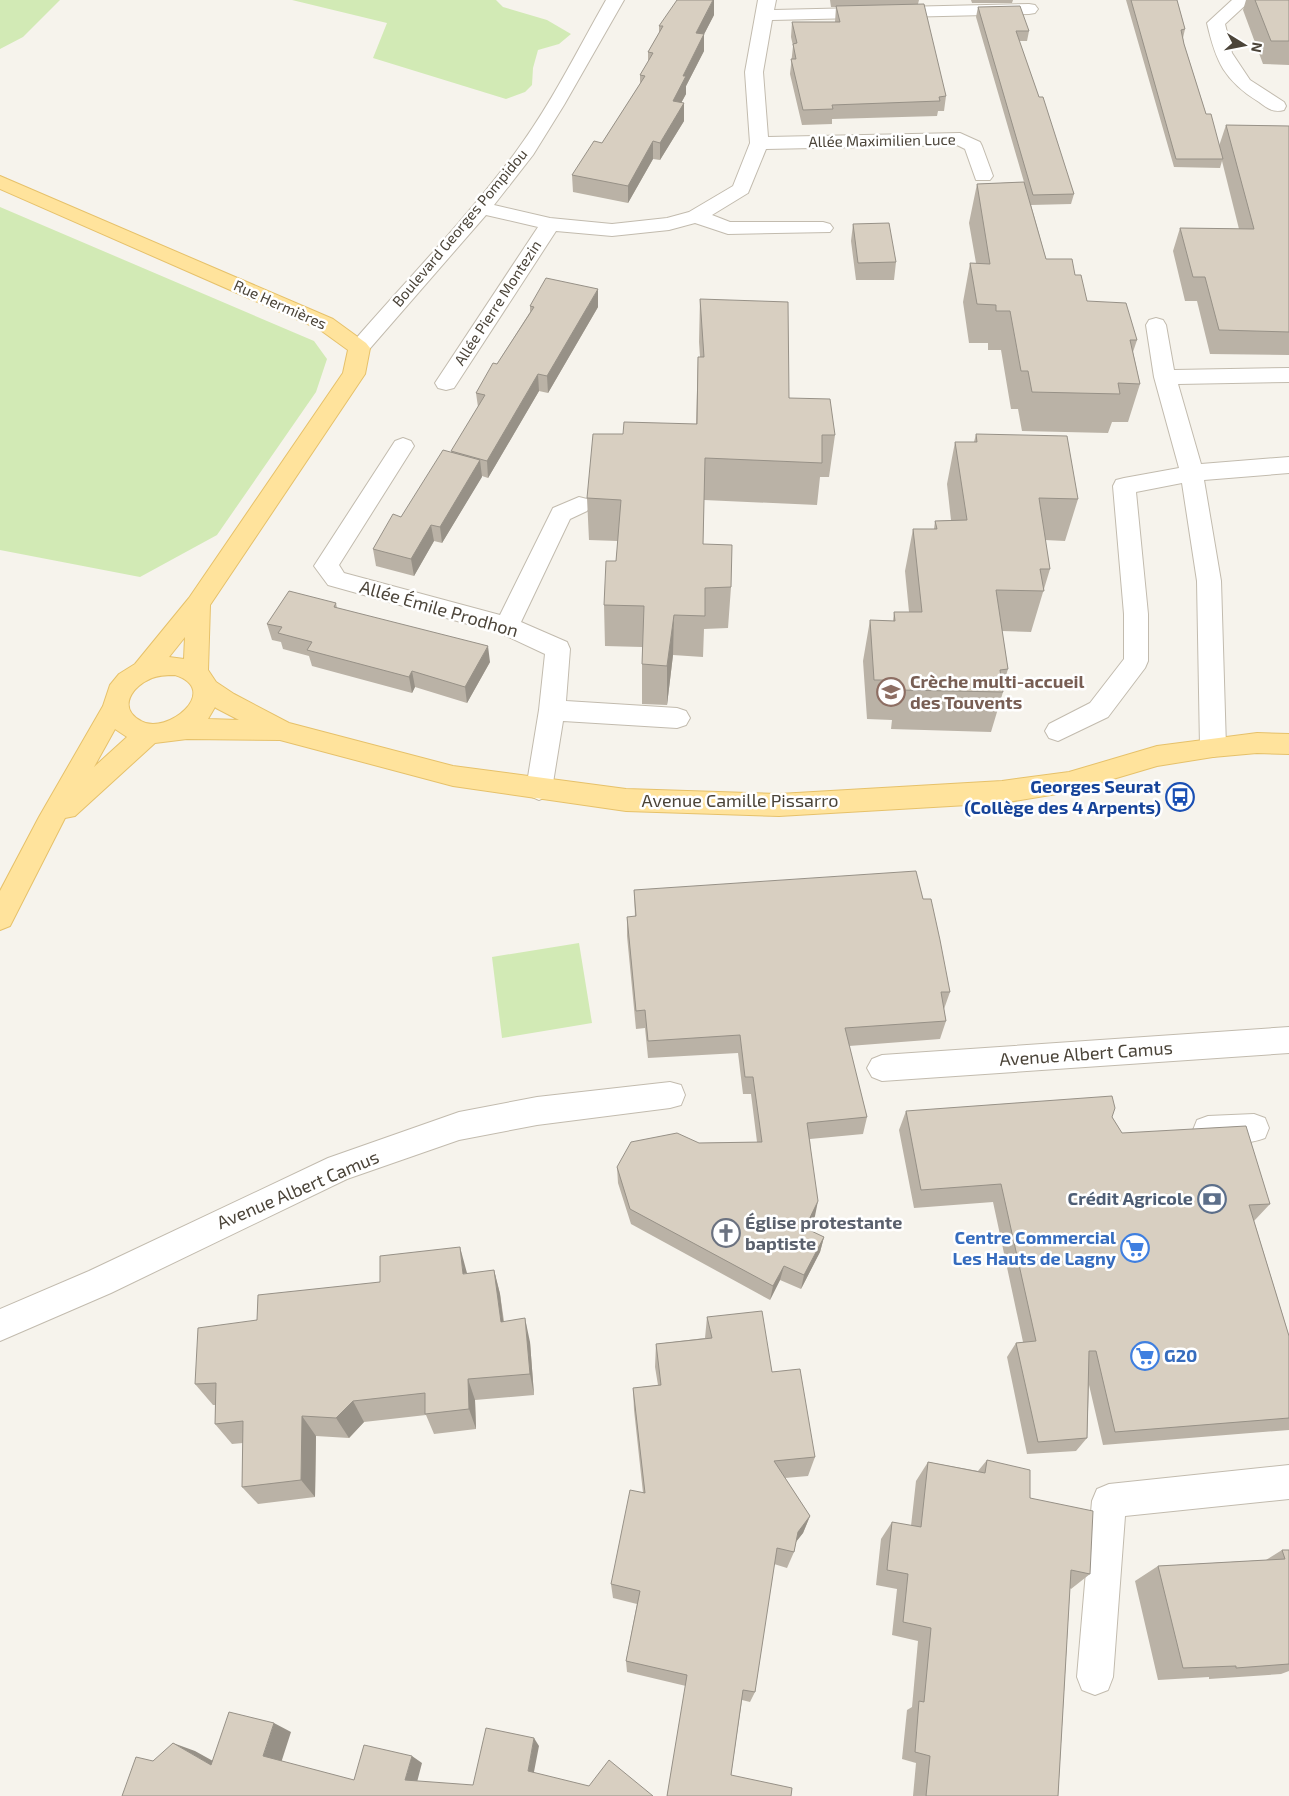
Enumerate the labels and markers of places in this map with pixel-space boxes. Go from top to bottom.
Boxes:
place label: Crèche multi-accueil des Touvents [910,670,1085,713]
school or university icon: Crèche multi-accueil des Touvents [876,677,906,707]
place label: Georges Seurat (Collège des 4 Arpents) [964,775,1162,818]
bus stop icon: Georges Seurat (Collège des 4 Arpents) [1165,782,1195,812]
bank icon: Crédit Agricole [1197,1184,1227,1214]
place label: Crédit Agricole [1068,1187,1193,1209]
place label: Église protestante baptiste [745,1211,902,1254]
church icon: Église protestante baptiste [711,1218,741,1248]
place label: Centre Commercial Les Hauts de Lagny [952,1226,1117,1269]
supermarket icon: Centre Commercial Les Hauts de Lagny [1120,1233,1150,1263]
supermarket icon: G20 [1130,1341,1160,1371]
place label: G20 [1164,1344,1197,1366]

